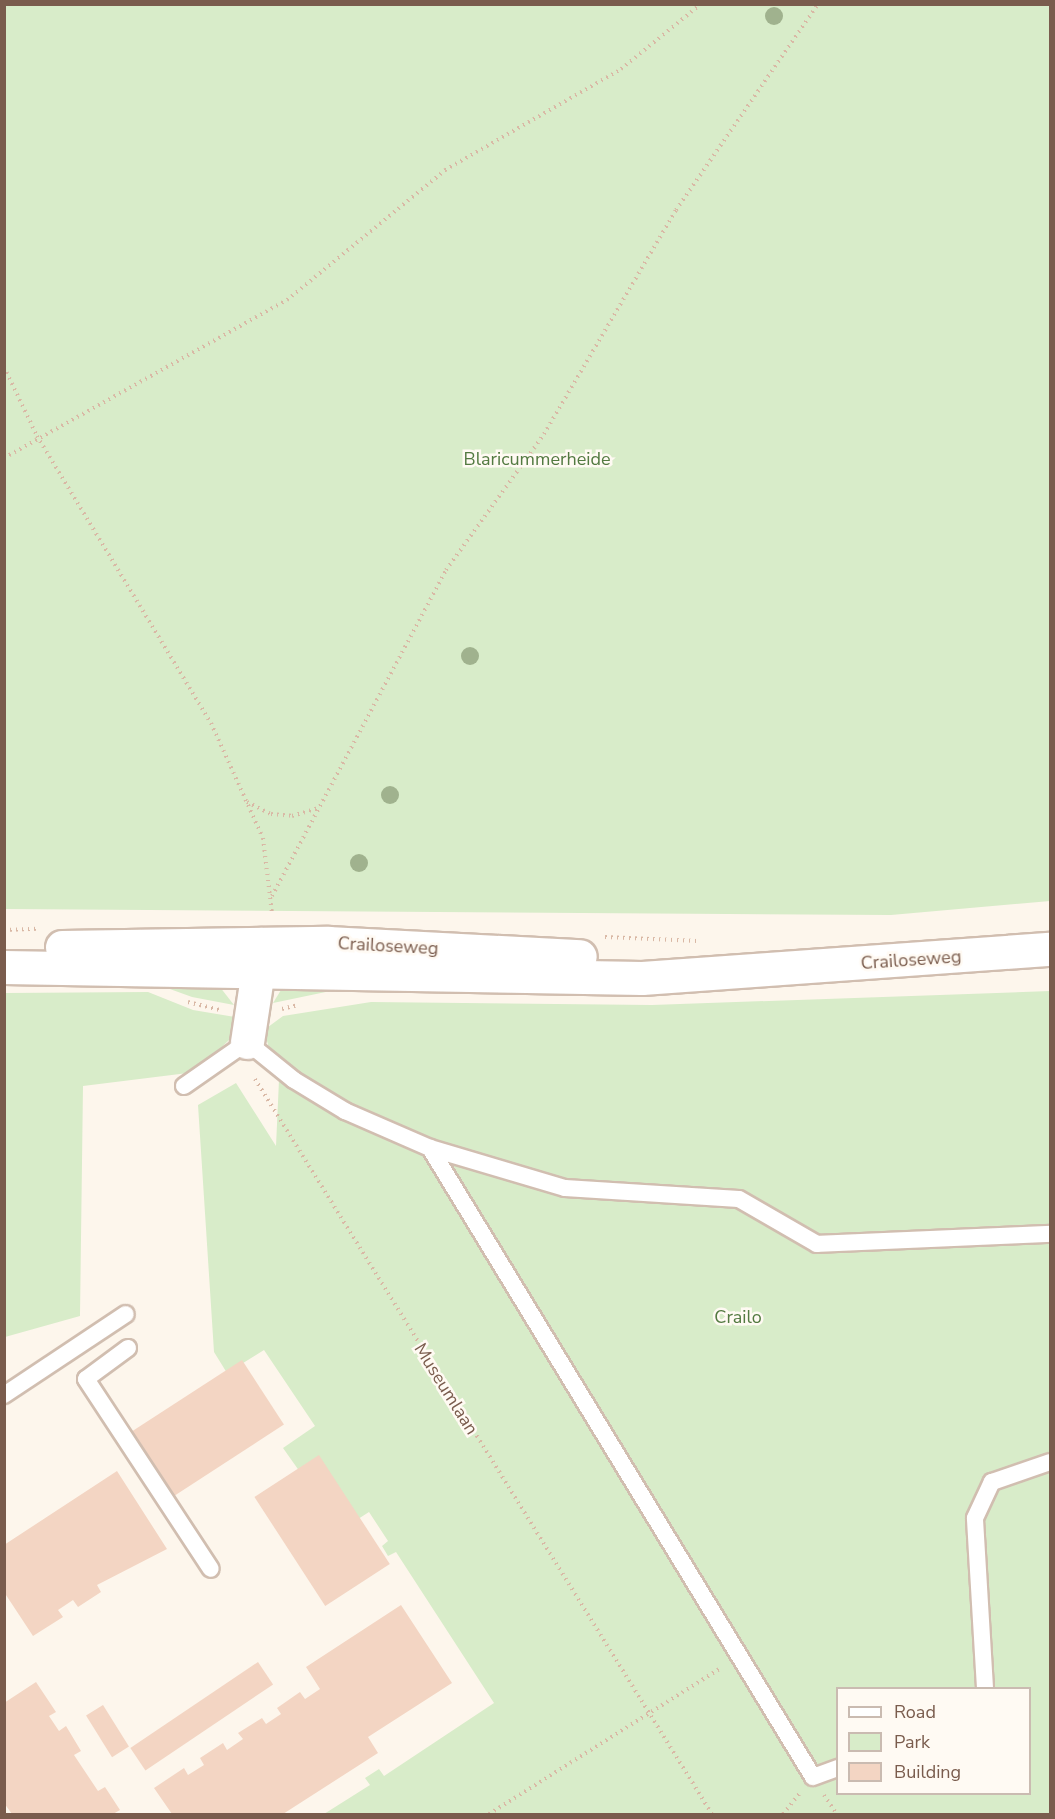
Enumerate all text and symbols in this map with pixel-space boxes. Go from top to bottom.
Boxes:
park label: Blaricummerheide [464,448,610,470]
street label: Crailoseweg [337,933,439,959]
street label: Crailoseweg [860,946,962,974]
park label: Crailo [714,1306,762,1328]
street label: Museumlaan [409,1339,483,1439]
legend [836,1687,1031,1795]
text: Road [894,1700,936,1724]
text: Park [894,1730,930,1754]
text: Building [894,1760,961,1784]

